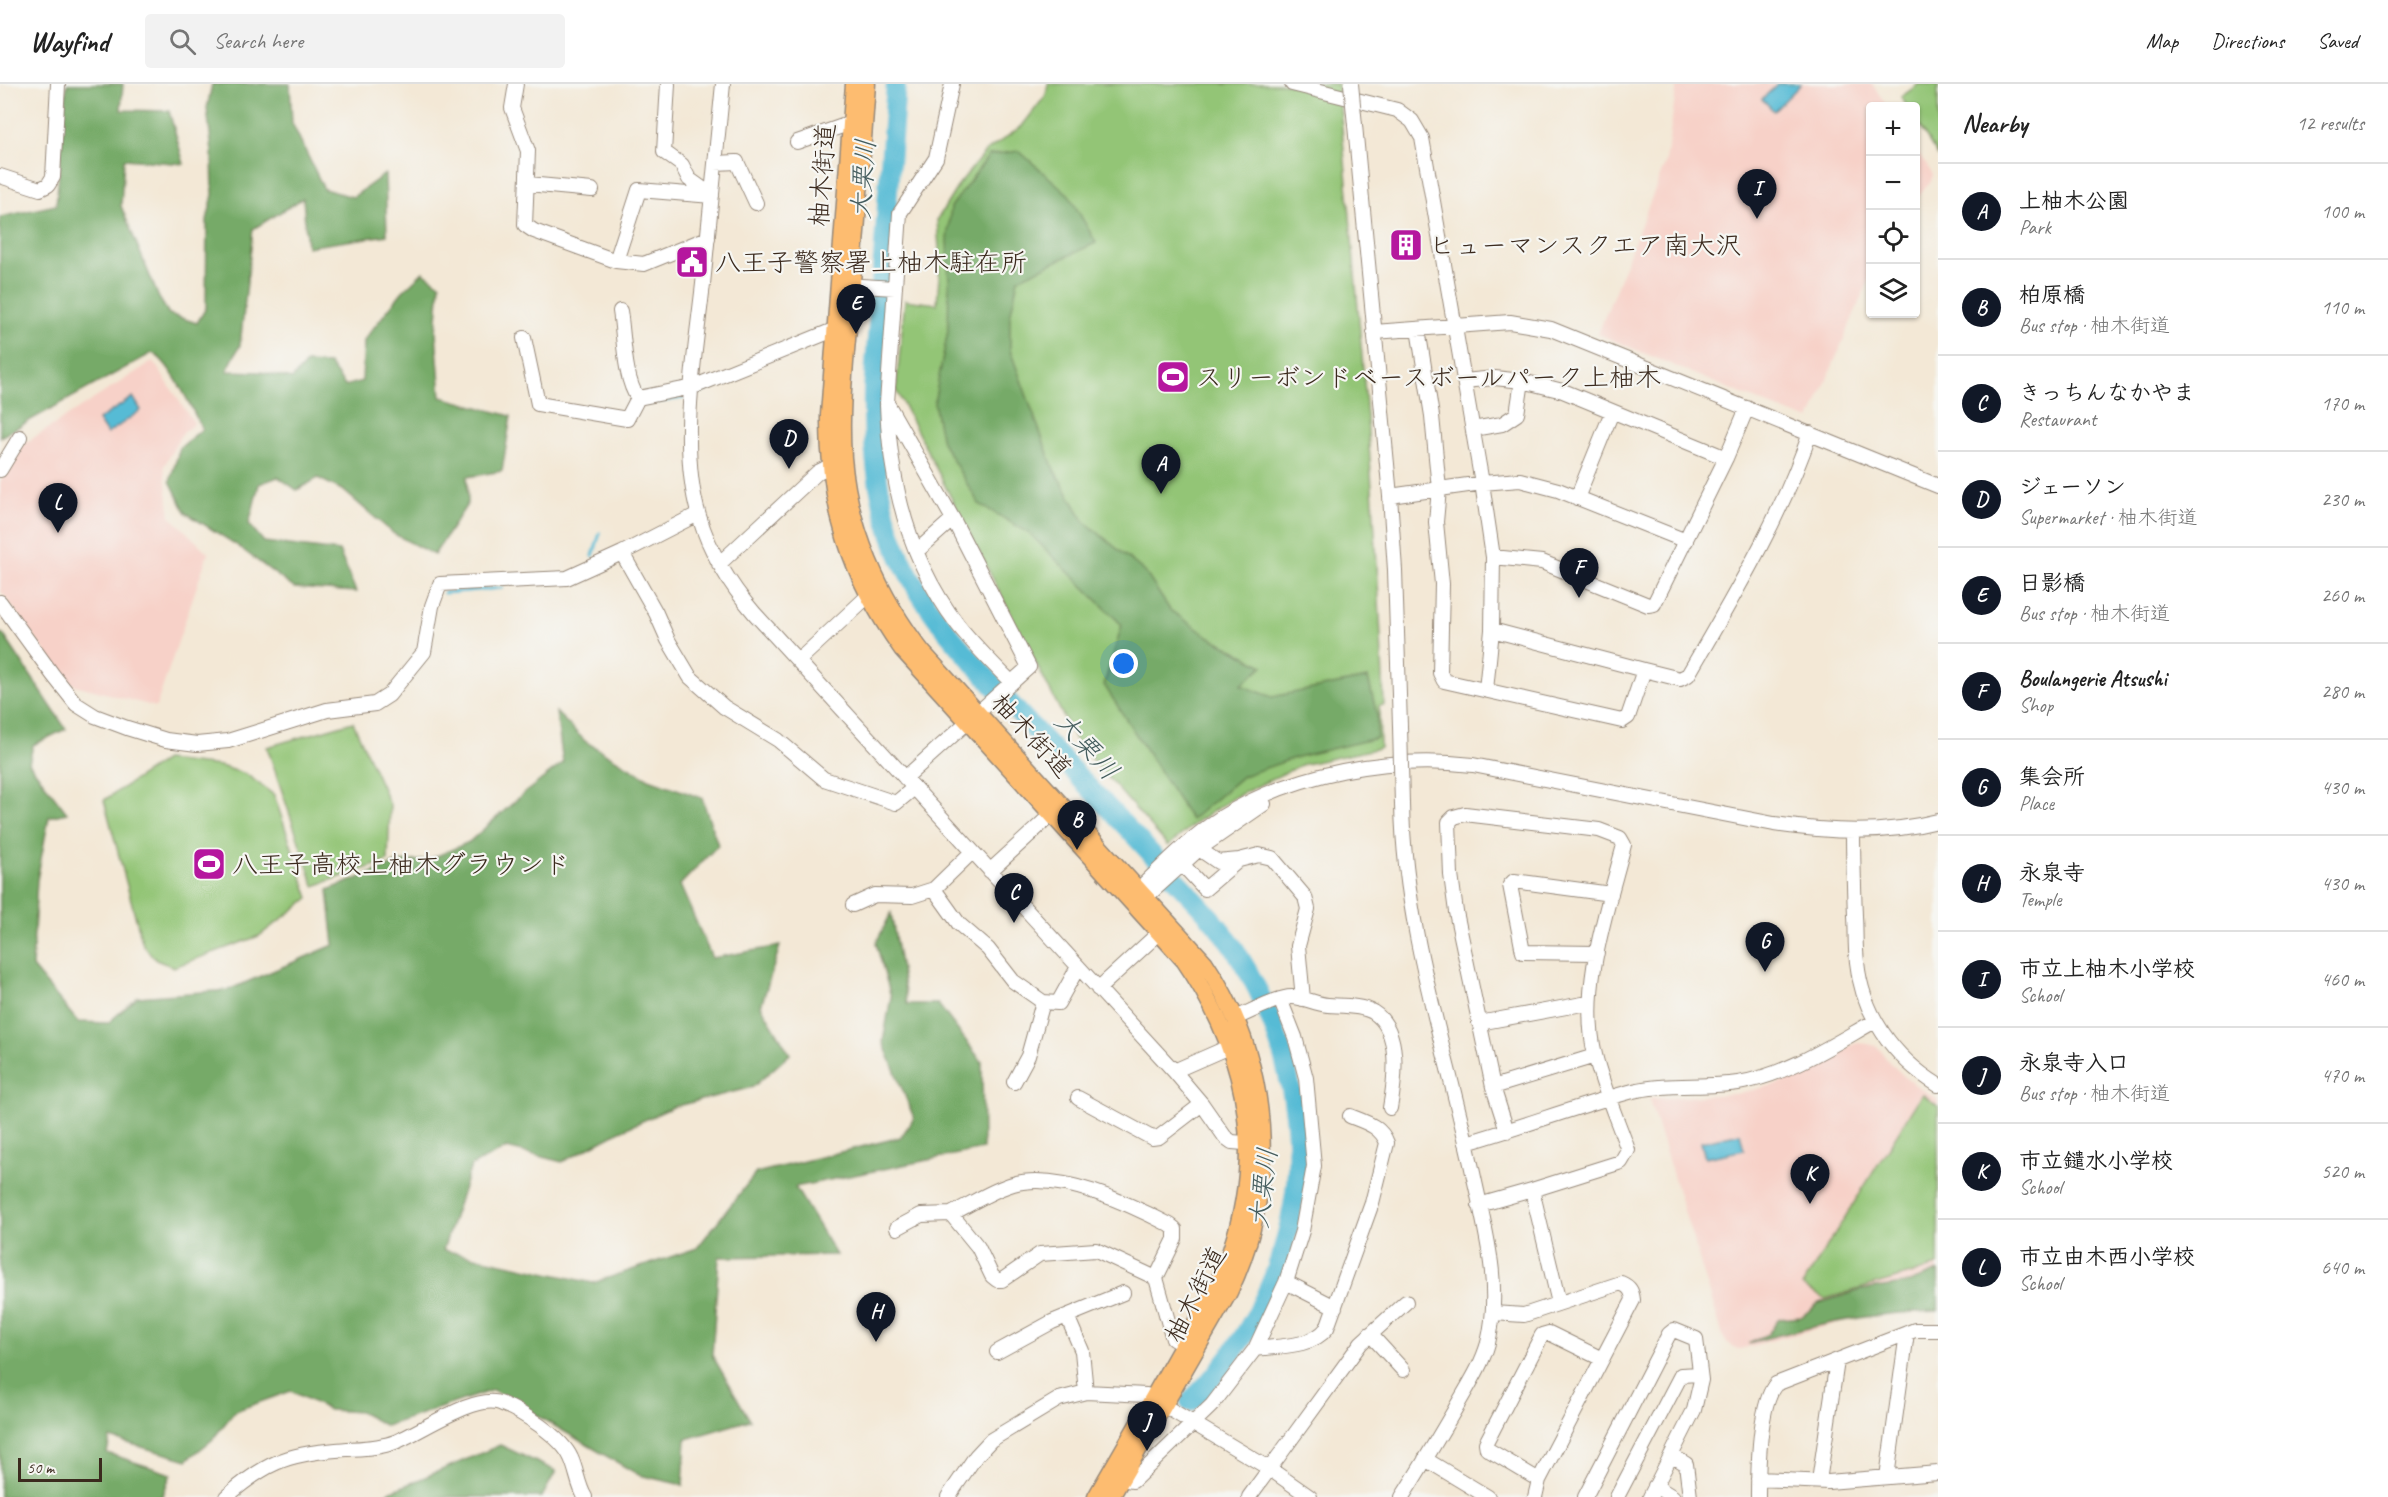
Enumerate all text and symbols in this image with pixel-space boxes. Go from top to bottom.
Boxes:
search box [145,14,565,68]
text: Wayfind [30,24,109,59]
icon: search [166,25,199,58]
text: Search here [214,27,303,55]
text: Map [2146,28,2178,54]
text: Directions [2211,28,2284,54]
text: Saved [2317,28,2358,54]
map controls [1866,102,1920,318]
button: + [1866,102,1920,156]
text: Nearby [1962,107,2027,140]
text: 12 results [2296,111,2364,136]
street label: 柚木街道 [802,122,843,228]
water label: 大栗川 [843,137,883,221]
button: − [1866,156,1920,210]
pin: I [1738,170,1776,219]
text: 上柚木公園 [2019,187,2129,215]
text: A [1976,199,1987,224]
text: 100 m [2321,199,2364,224]
button: locate [1866,210,1920,264]
text: Park [2019,215,2051,240]
building icon: ヒューマンスクエア南大沢 [1388,227,1424,263]
place label: ヒューマンスクエア南大沢 [1429,229,1742,262]
public building icon: 八王子警察署上柚木駐在所 [674,244,710,280]
place label: 八王子警察署上柚木駐在所 [715,246,1027,279]
button: layers [1866,264,1920,318]
text: 柏原橋 [2019,281,2085,309]
pin: E [836,284,876,334]
text: B [1976,295,1987,320]
text: 110 m [2321,295,2364,320]
text: Bus stop · 柚木街道 [2019,313,2170,338]
sports icon: スリーボンドベースボールパーク上柚木 [1155,359,1191,395]
place label: スリーボンドベースボールパーク上柚木 [1196,361,1661,394]
text: きっちんなかやま [2019,379,2195,407]
text: C [1977,391,1986,416]
text: 170 m [2321,391,2364,416]
text: Restaurant [2019,407,2096,432]
pin: D [770,420,808,469]
pin: A [1142,444,1180,494]
text: ジェーソン [2019,473,2126,501]
pin: L [38,484,78,533]
text: D [1976,487,1987,512]
text: 230 m [2321,487,2364,512]
text: Supermarket · 柚木街道 [2019,505,2197,530]
pin: F [1560,548,1598,598]
text: 日影橋 [2019,569,2085,597]
text: E [1976,583,1987,608]
text: 260 m [2321,583,2364,608]
text: Bus stop · 柚木街道 [2019,601,2170,626]
your location [1109,649,1138,678]
text: Boulangerie Atsushi [2019,665,2167,693]
text: F [1977,679,1986,704]
text: 280 m [2321,679,2364,704]
street label: 柚木街道 [984,686,1079,785]
text: Shop [2019,693,2053,718]
water label: 大栗川 [1047,705,1127,787]
text: 集会所 [2019,763,2085,791]
text: G [1977,775,1986,800]
text: 430 m [2321,775,2364,800]
text: Place [2019,791,2054,816]
pin: B [1058,800,1096,850]
sports icon: 八王子高校上柚木グラウンド [191,846,227,882]
place label: 八王子高校上柚木グラウンド [232,848,570,881]
text: 永泉寺 [2019,859,2085,887]
text: H [1976,871,1987,896]
text: 430 m [2321,871,2364,896]
pin: C [994,874,1034,923]
text: Temple [2019,887,2062,912]
pin: G [1746,922,1784,972]
text: 市立上柚木小学校 [2019,955,2195,983]
text: I [1977,967,1986,992]
text: 460 m [2321,967,2364,992]
text: School [2019,983,2062,1008]
text: 永泉寺入口 [2019,1049,2129,1077]
text: J [1978,1063,1985,1088]
text: 470 m [2321,1063,2364,1088]
text: Bus stop · 柚木街道 [2019,1081,2170,1106]
water label: 大栗川 [1241,1146,1285,1230]
text: 市立鑓水小学校 [2019,1147,2173,1175]
pin: K [1790,1154,1830,1204]
text: K [1976,1159,1987,1184]
text: 520 m [2321,1159,2364,1184]
text: School [2019,1175,2062,1200]
street label: 柚木街道 [1157,1240,1234,1348]
text: 市立由木西小学校 [2019,1243,2195,1271]
text: L [1977,1255,1986,1280]
text: 640 m [2321,1255,2364,1280]
text: School [2019,1271,2062,1296]
pin: H [856,1292,896,1342]
pin: J [1128,1402,1166,1451]
scale bar [18,1455,102,1482]
text: 50 m [27,1458,54,1478]

